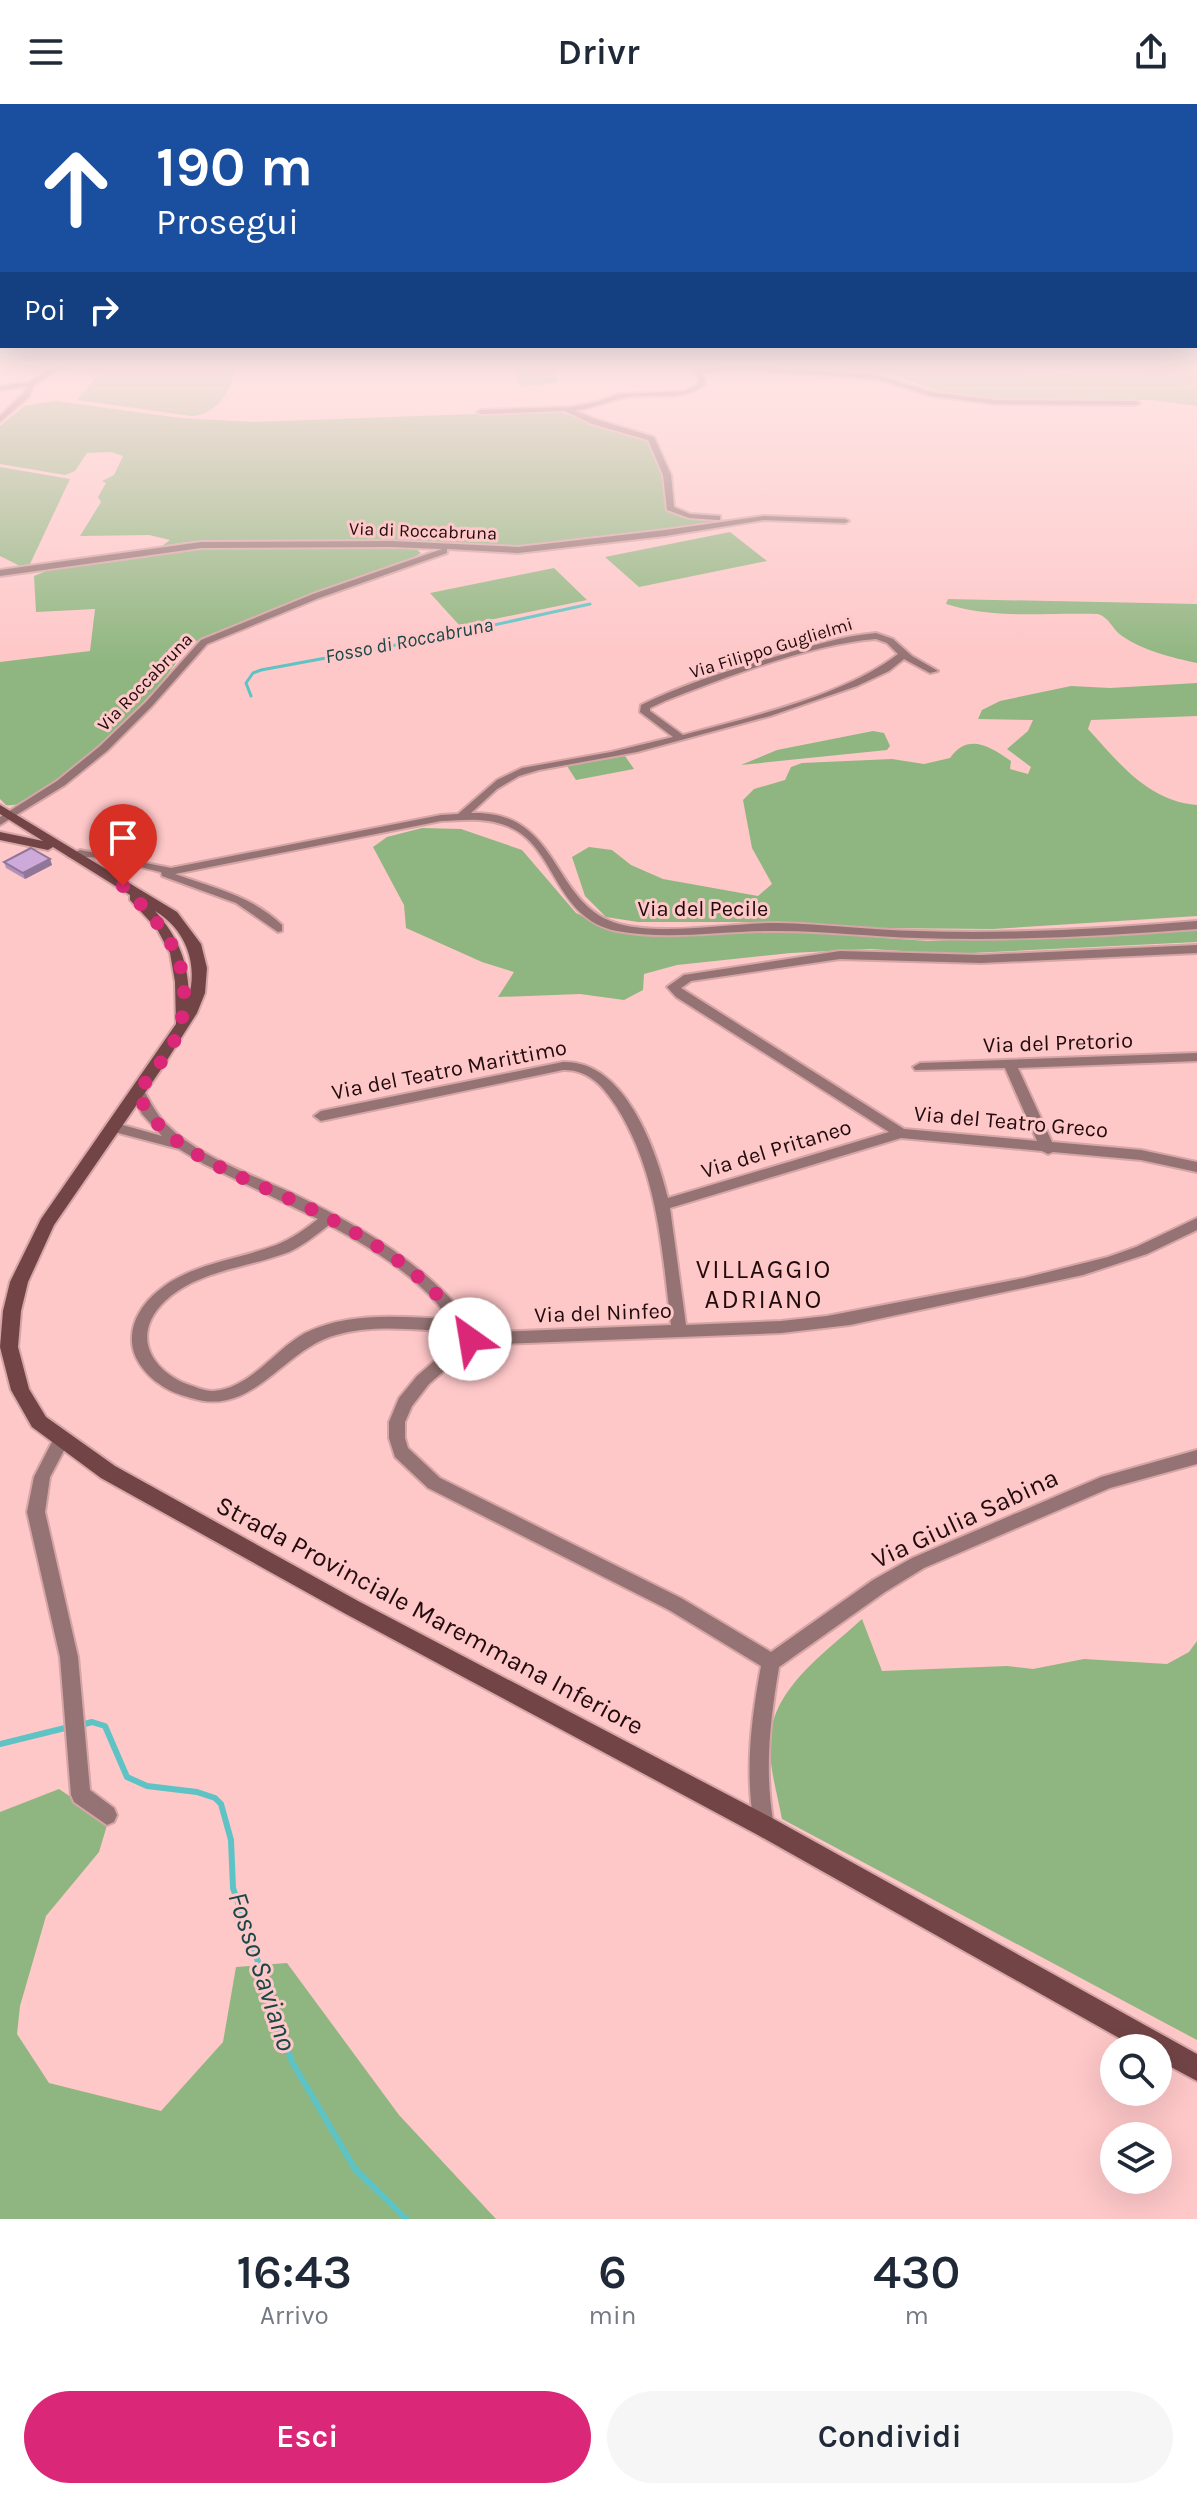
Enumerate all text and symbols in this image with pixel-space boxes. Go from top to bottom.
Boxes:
icon: menu [24,30,68,74]
icon: share [1129,30,1173,74]
text: Drivr [557,31,640,73]
text: 190 m [156,134,313,199]
icon: ahead [24,136,128,240]
text: Prosegui [156,201,299,243]
icon: right [82,288,126,332]
text: Poi [24,292,66,328]
street label: Via di Roccabruna [349,517,497,545]
water label: Fosso di Roccabruna [323,613,495,668]
street label: Via Filippo Guglielmi [687,613,855,683]
street label: Via Roccabruna [93,628,197,736]
pin [89,804,157,886]
icon: arrive [101,816,145,860]
street label: Via del Pecile [638,896,768,922]
street label: Via del Pretorio [983,1027,1134,1059]
street label: Via del Teatro Marittimo [329,1034,569,1106]
street label: Via del Teatro Greco [913,1101,1109,1143]
street label: Via del Pritaneo [698,1114,855,1184]
district label: VILLAGGIO ADRIANO [696,1254,832,1315]
position arrow [428,1297,512,1381]
street label: Via del Ninfeo [534,1298,672,1328]
street label: Via Giulia Sabina [867,1462,1063,1575]
street label: Strada Provinciale Maremmana Inferiore [211,1489,649,1742]
water label: Fosso Saviano [221,1888,304,2055]
map controls [1100,2034,1172,2194]
button: search [1100,2034,1172,2106]
button: layers [1100,2122,1172,2194]
text: 16:43 [237,2244,352,2300]
text: 6 [598,2244,627,2300]
text: 430 [873,2244,960,2300]
text: Arrivo [260,2300,329,2331]
text: min [589,2300,636,2331]
text: m [905,2300,929,2331]
button: Esci [24,2391,591,2483]
button: Condividi [607,2391,1173,2483]

